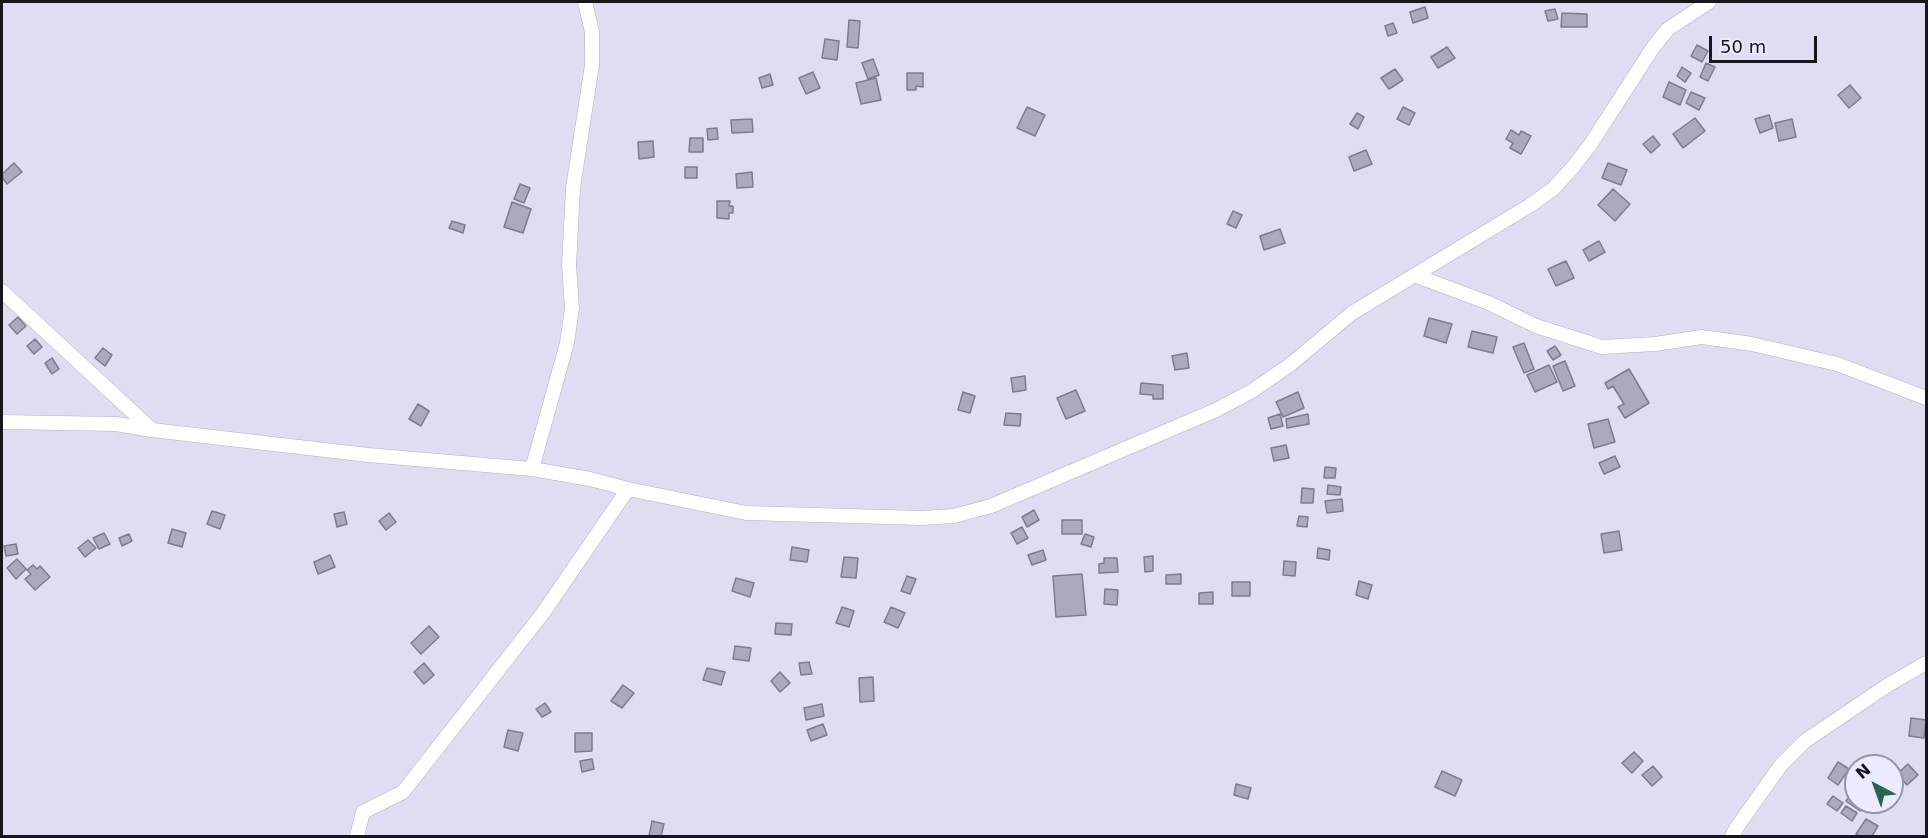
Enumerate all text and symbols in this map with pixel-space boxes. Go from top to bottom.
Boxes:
scale bar [1712,24,1820,62]
text: 50 m [1720,36,1766,57]
north arrow [1844,754,1904,814]
text: N [1852,760,1874,783]

